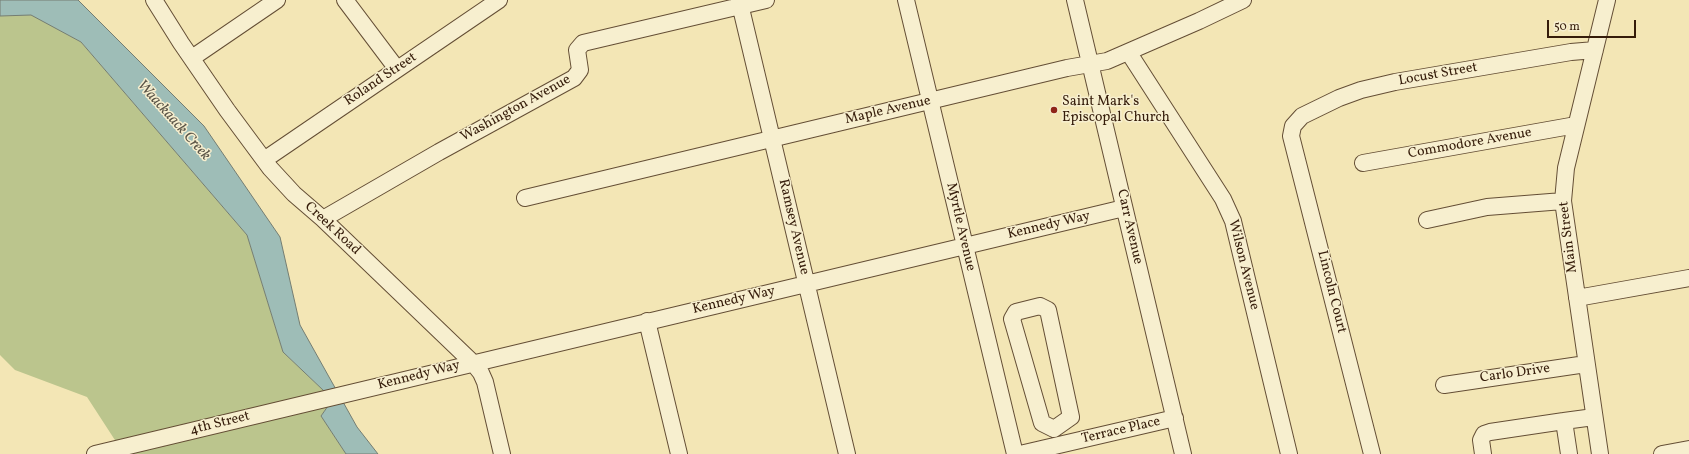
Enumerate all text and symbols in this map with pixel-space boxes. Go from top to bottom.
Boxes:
scale bar [1549,12,1638,38]
text: 50 m [1554,19,1580,35]
street label: Roland Street [342,50,420,110]
street label: Locust Street [1397,60,1479,90]
street label: Washington Avenue [458,72,574,146]
water label: Waackaack Creek [132,77,214,165]
street label: Maple Avenue [844,93,932,129]
place label: Saint Mark's Episcopal Church [1062,94,1170,126]
marker: Saint Mark's Episcopal Church [1049,105,1059,115]
street label: Commodore Avenue [1407,125,1533,163]
street label: Ramsey Avenue [774,178,812,276]
street label: Myrtle Avenue [942,181,978,273]
street label: Carr Avenue [1112,188,1146,266]
street label: Creek Road [301,199,363,259]
street label: Main Street [1556,200,1582,274]
street label: Kennedy Way [1006,208,1092,244]
street label: Wilson Avenue [1224,218,1262,312]
street label: Lincoln Court [1313,249,1349,335]
street label: Kennedy Way [691,283,777,319]
street label: Kennedy Way [376,358,462,394]
street label: Carlo Drive [1479,361,1551,387]
street label: 4th Street [188,408,252,440]
street label: Terrace Place [1080,414,1162,448]

